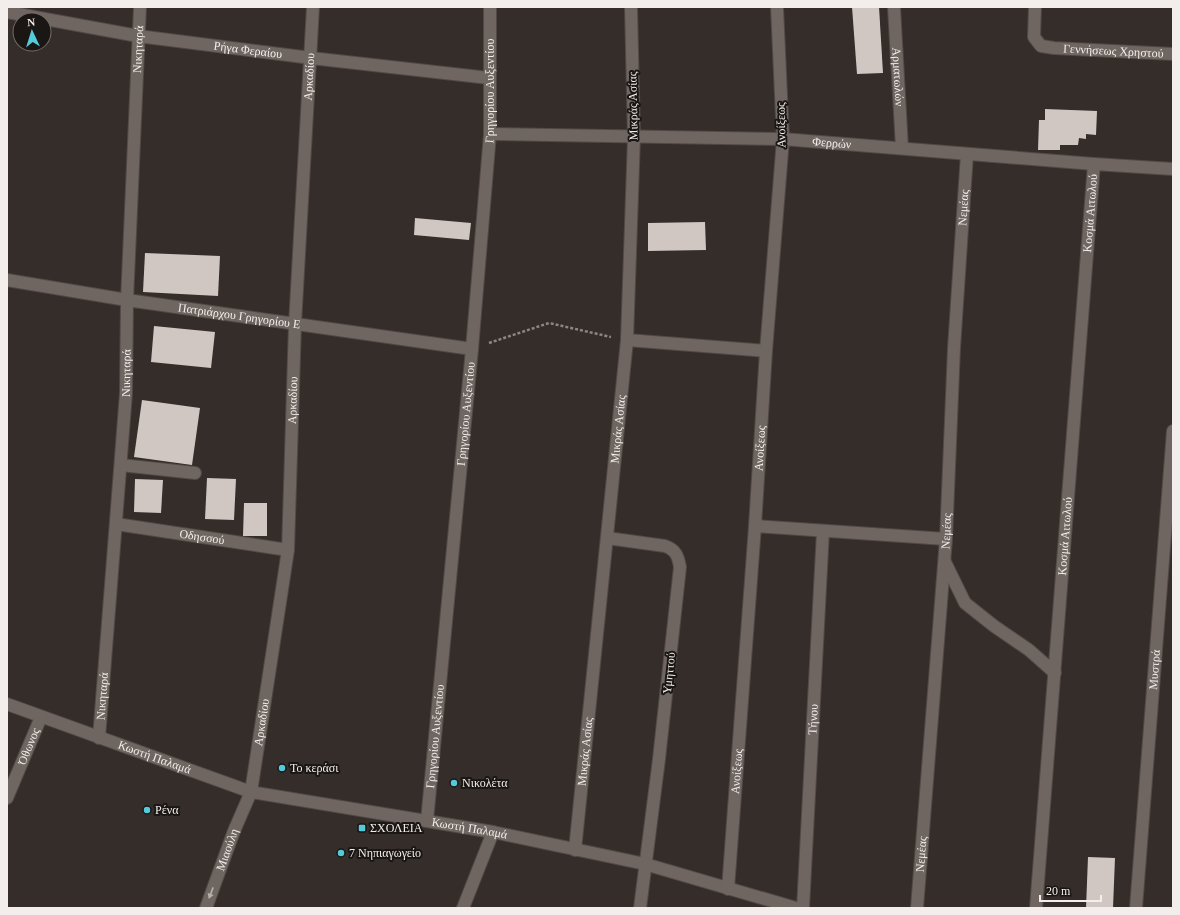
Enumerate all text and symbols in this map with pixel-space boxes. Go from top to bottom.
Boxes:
north arrow [12,12,52,52]
text: N [27,16,36,28]
street label: Νικηταρά [130,24,146,73]
street label: Ρήγα Φεραίου [213,39,283,61]
street label: Γρηγορίου Αυξεντίου [482,39,497,144]
street label: Γεννήσεως Χρηστού [1063,41,1164,61]
street label: Αρματωλών [889,47,907,107]
street label: Αρκαδίου [301,53,317,101]
street label: Μικράς Ασίας [625,71,641,140]
street label: Ανοίξεως [774,102,788,148]
street label: Φερρών [812,134,852,152]
street label: Κοσμά Αιτωλού [1080,173,1100,253]
street label: Νεμέας [955,189,972,226]
street label: Πατριάρχου Γρηγορίου Ε [177,300,301,332]
street label: Νικηταρά [119,348,133,397]
street label: Γρηγορίου Αυξεντίου [454,361,478,467]
street label: Αρκαδίου [285,376,300,424]
street label: Μικράς Ασίας [607,394,628,464]
street label: Ανοίξεως [751,425,768,471]
street label: Κοσμά Αιτωλού [1055,496,1075,576]
street label: Νεμέας [938,513,954,550]
street label: Οδησσού [178,527,226,547]
street label: Μυστρά [1146,648,1163,690]
street label: Υμηττού [660,651,678,695]
street label: Νικηταρά [93,671,111,720]
street label: Γρηγορίου Αυξεντίου [423,684,447,789]
street label: Αρκαδίου [251,698,272,747]
street label: Τήνου [805,703,821,735]
street label: Μικράς Ασίας [575,716,596,786]
street label: Όθωνος [14,726,43,768]
street label: Κωστή Παλαμά [116,738,194,777]
street label: Ανοίξεως [728,748,745,795]
place label: Το κεράσι [290,761,339,775]
marker: Το κεράσι [277,763,287,773]
place label: Νικολέτα [462,776,508,790]
marker: Νικολέτα [449,778,459,788]
place label: Ρένα [155,803,179,817]
marker: Ρένα [142,805,152,815]
street label: Κωστή Παλαμά [431,815,509,842]
place label: ΣΧΟΛΕΙΑ [370,821,423,835]
marker: ΣΧΟΛΕΙΑ [357,823,367,833]
street label: Μιαούλη [213,827,241,873]
street label: Νεμέας [913,835,930,873]
place label: 7 Νηπιαγωγείο [349,846,421,860]
marker: 7 Νηπιαγωγείο [336,848,346,858]
scale bar [1040,877,1101,903]
text: 20 m [1046,884,1071,898]
one-way arrow [208,888,214,900]

